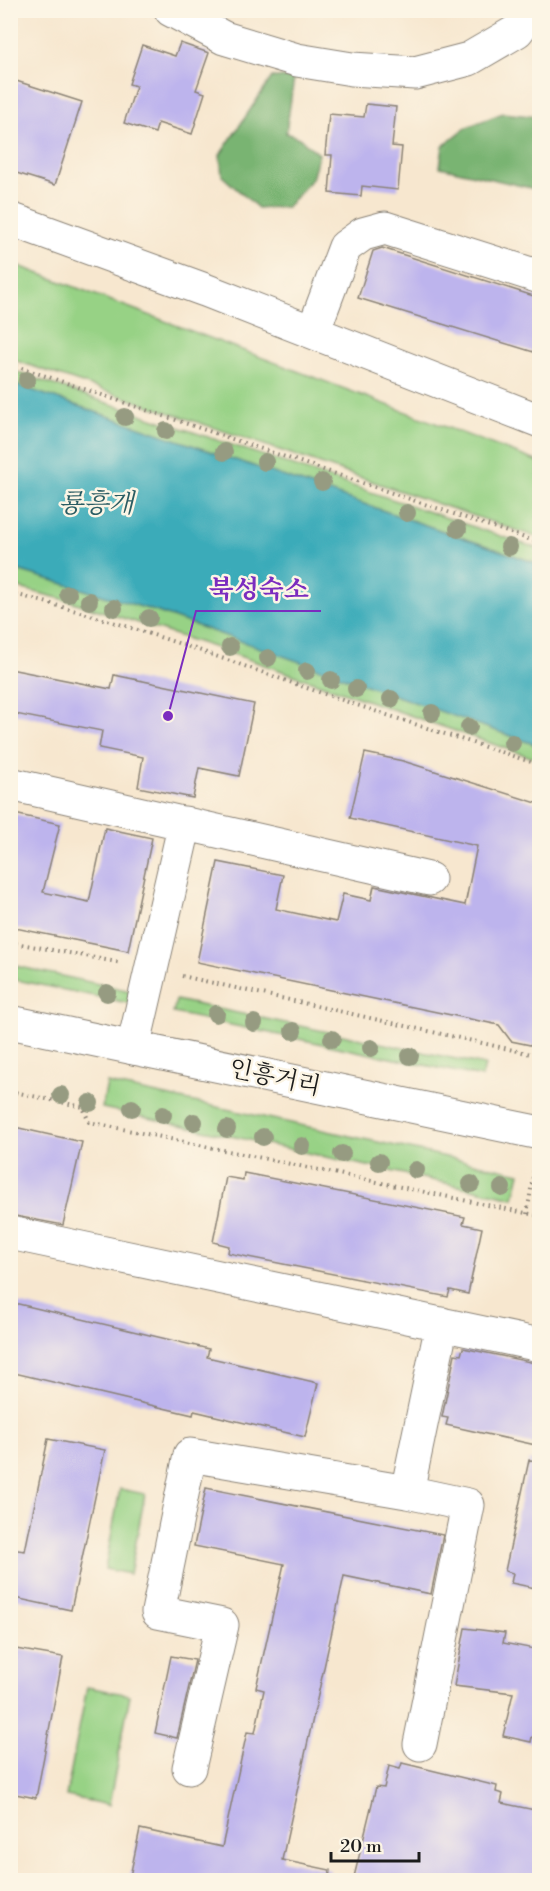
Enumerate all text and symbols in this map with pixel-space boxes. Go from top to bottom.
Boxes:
water label: 룡흥개 [58,488,137,520]
callout: 북성숙소 [196,567,321,611]
text: 북성숙소 [209,574,309,606]
street label: 인흥거리 [226,1054,323,1102]
scale bar [331,1825,420,1863]
text: 20 m [340,1835,382,1858]

